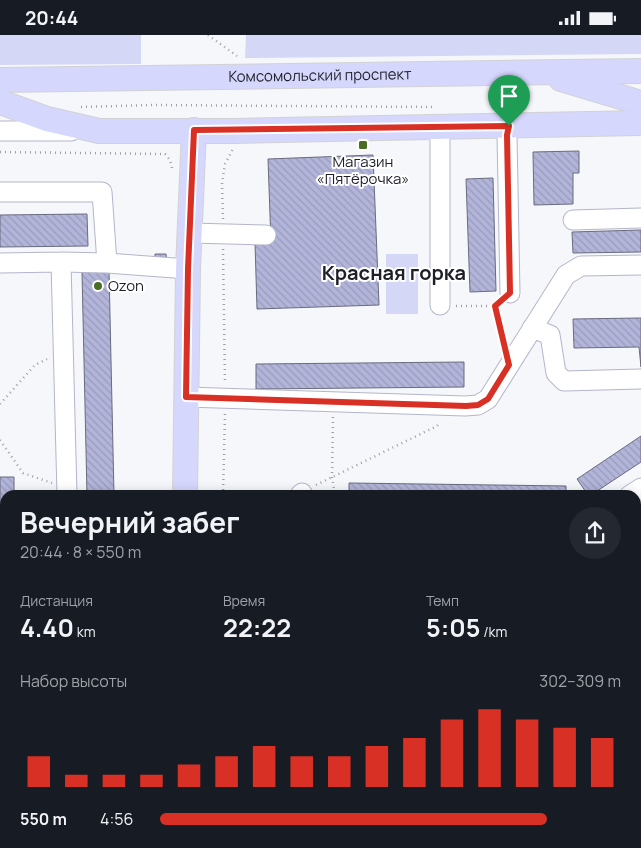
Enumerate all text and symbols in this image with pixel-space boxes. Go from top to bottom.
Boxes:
text: 20:44 [25,5,78,31]
street label: Комсомольский проспект [228,63,412,87]
pin [488,75,530,126]
icon: arrive [495,82,523,110]
marker: Магазин «Пятёрочка» [357,139,369,151]
place label: Магазин «Пятёрочка» [317,151,409,189]
district label: Красная горка [322,259,466,286]
place label: Ozon [108,275,144,296]
marker: Ozon [92,280,104,292]
text: Вечерний забег [20,503,240,541]
button: share [569,507,621,559]
text: 20:44 · 8 × 550 m [20,541,141,563]
text: Дистанция [20,591,93,610]
text: Время [223,591,265,610]
text: Темп [426,591,459,610]
text: 4.40 [20,610,74,645]
text: 22:22 [223,610,291,645]
text: 5:05 [426,610,480,645]
text: km [74,622,96,641]
text: /km [480,622,507,641]
text: Набор высоты [20,670,127,692]
text: 302–309 m [539,670,621,692]
text: 550 m [20,808,67,830]
text: 4:56 [100,808,133,830]

